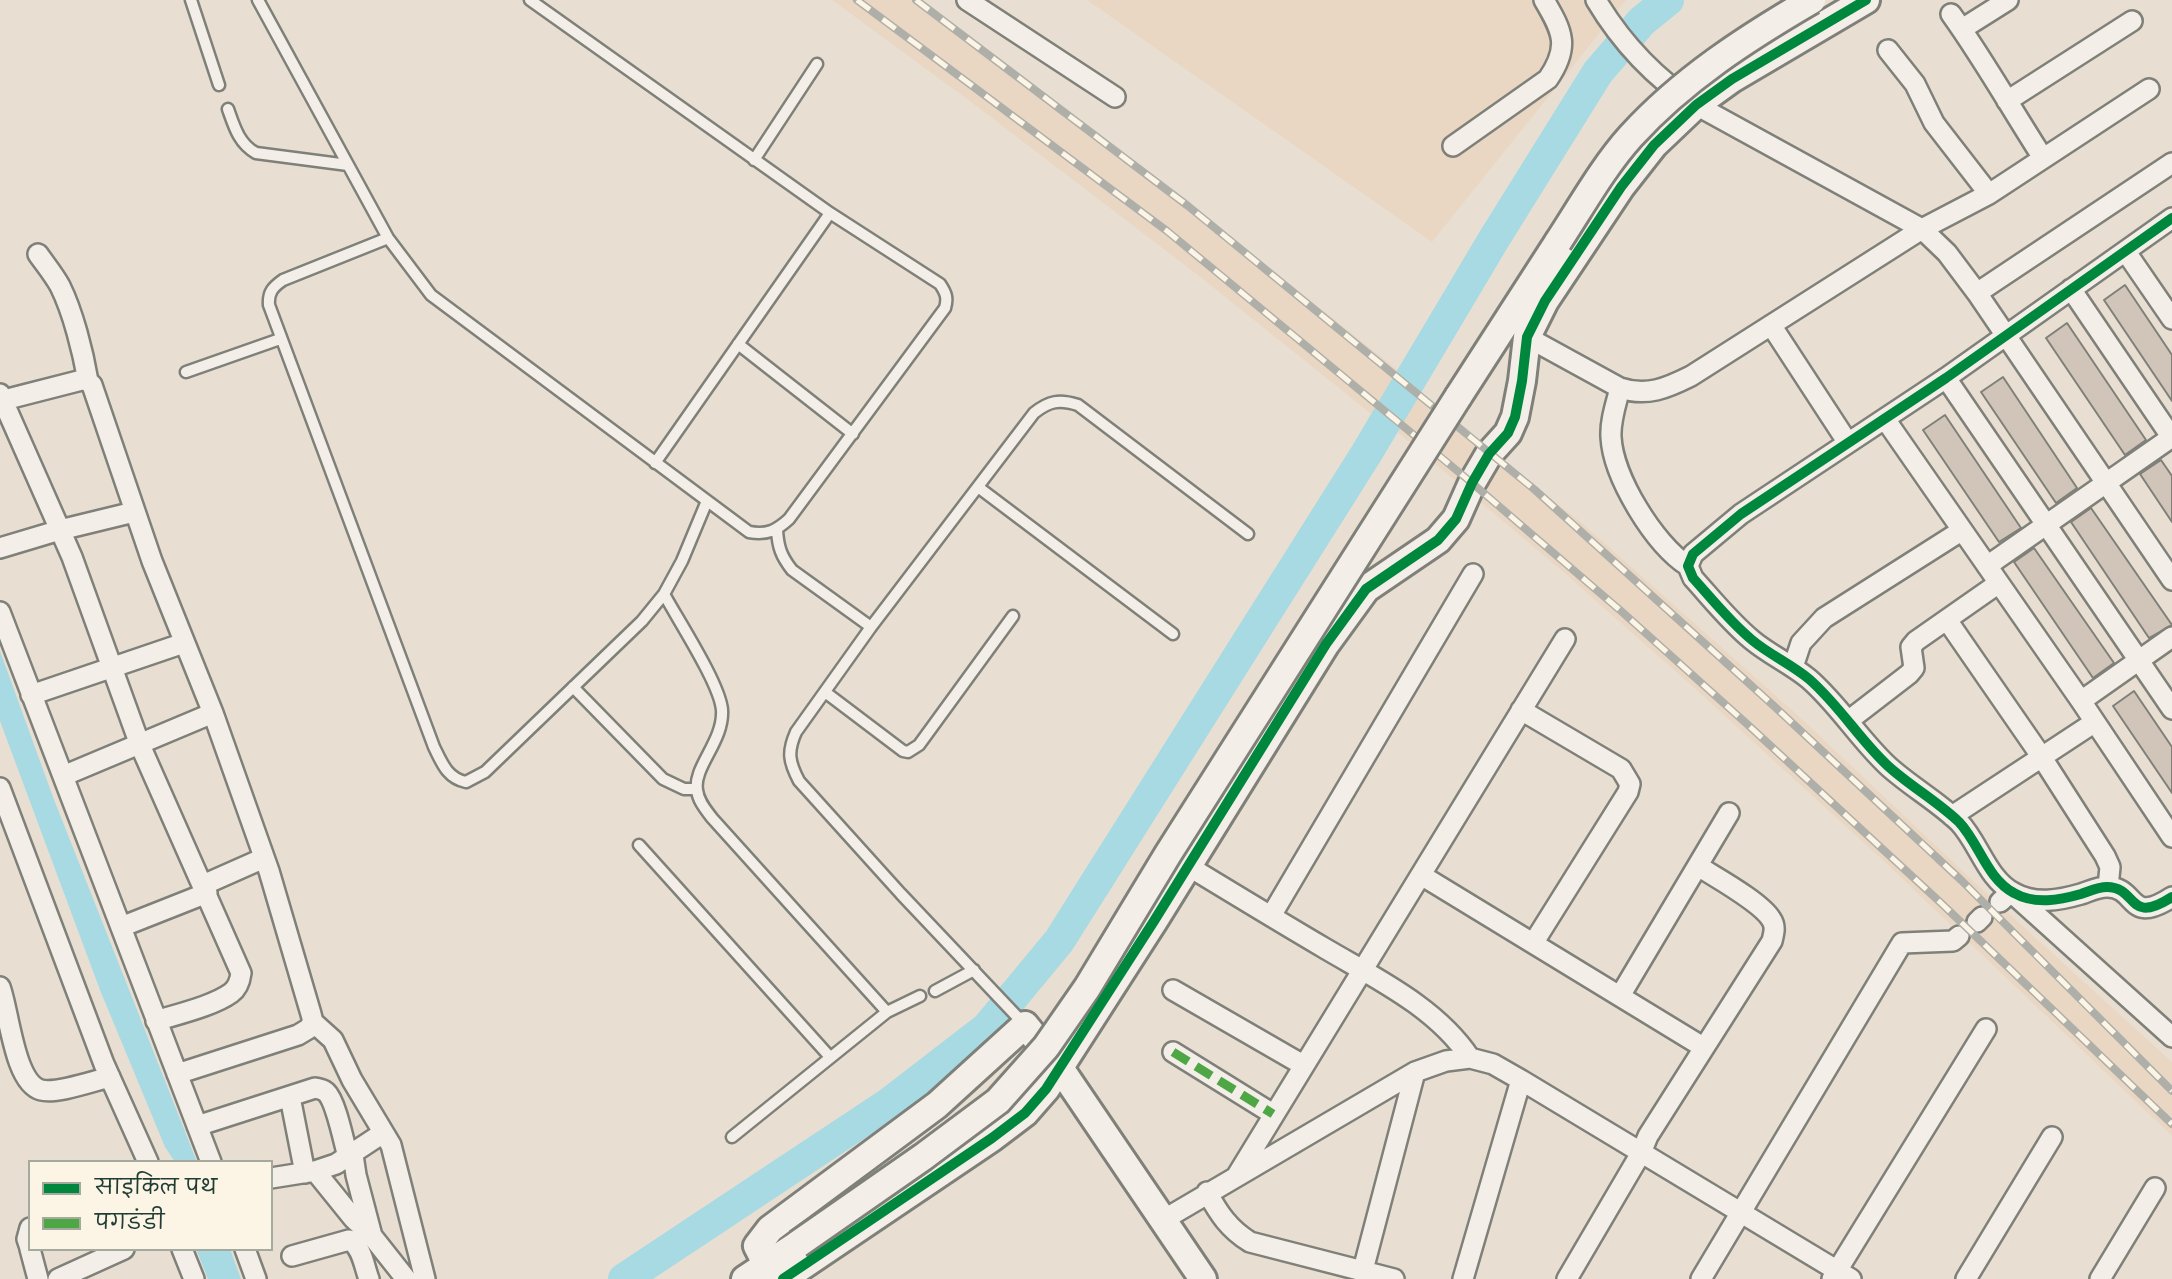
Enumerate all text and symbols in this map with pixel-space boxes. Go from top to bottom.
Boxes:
legend [28,1160,273,1251]
text: साइकिल पथ [95,1169,217,1201]
text: पगडंडी [95,1204,165,1236]

